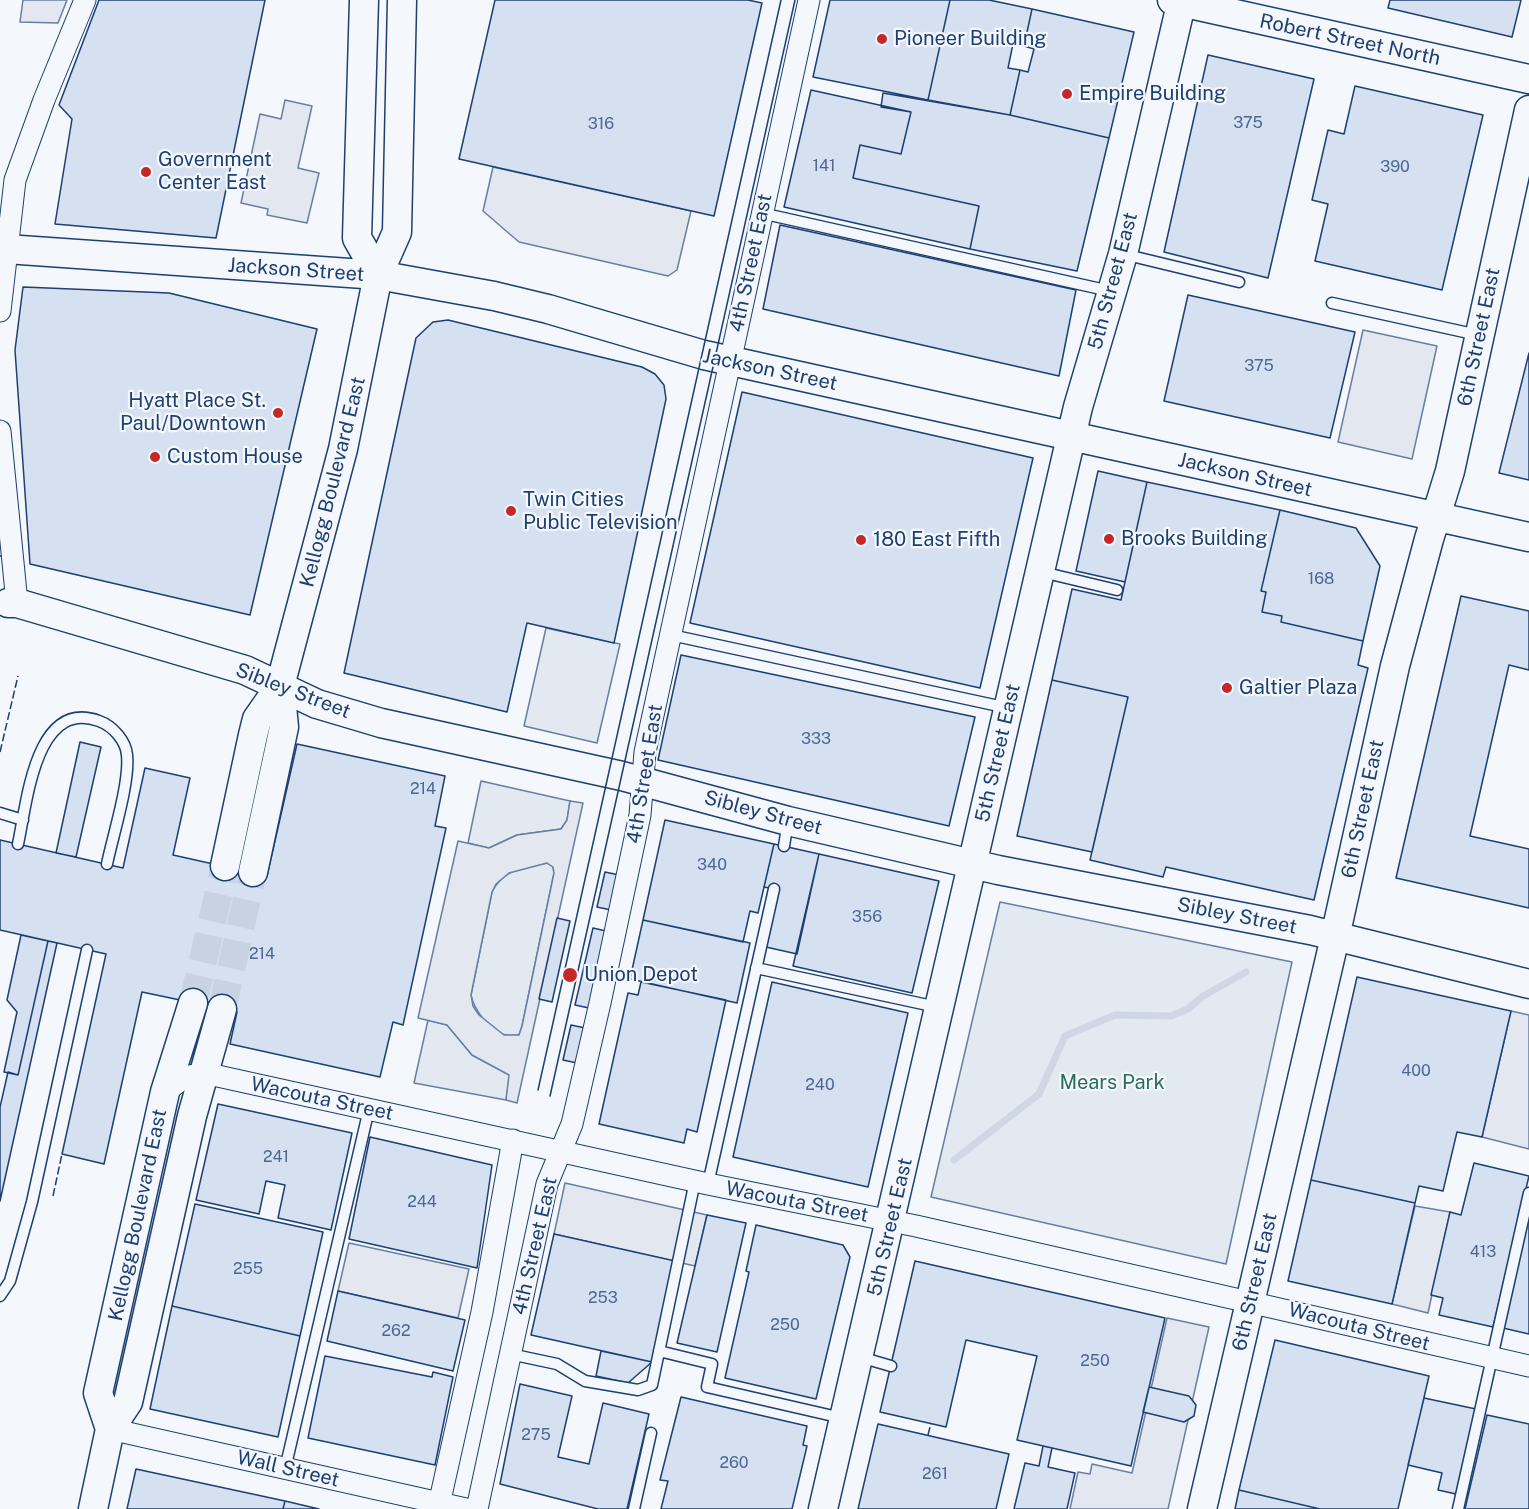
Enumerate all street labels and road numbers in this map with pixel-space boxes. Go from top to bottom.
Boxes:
street label: Robert Street North [1257,9,1443,71]
street label: 4th Street East [725,192,777,334]
street label: 5th Street East [1083,210,1143,352]
street label: Jackson Street [227,253,365,287]
street label: 6th Street East [1453,266,1505,408]
street label: Jackson Street [701,344,839,396]
street label: Kellogg Boulevard East [295,374,371,590]
street label: Jackson Street [1176,448,1314,502]
street label: Sibley Street [232,658,354,724]
street label: 5th Street East [970,682,1026,824]
street label: 4th Street East [622,703,668,845]
street label: 6th Street East [1337,738,1389,880]
street label: Sibley Street [701,786,825,840]
street label: Sibley Street [1175,893,1299,939]
street label: Wacouta Street [249,1072,395,1126]
street label: Kellogg Boulevard East [104,1107,172,1323]
street label: 5th Street East [862,1156,918,1298]
street label: 4th Street East [507,1175,563,1317]
street label: Wacouta Street [724,1176,870,1228]
street label: 6th Street East [1227,1211,1283,1353]
street label: Wacouta Street [1286,1298,1432,1356]
street label: Wall Street [234,1446,342,1492]

